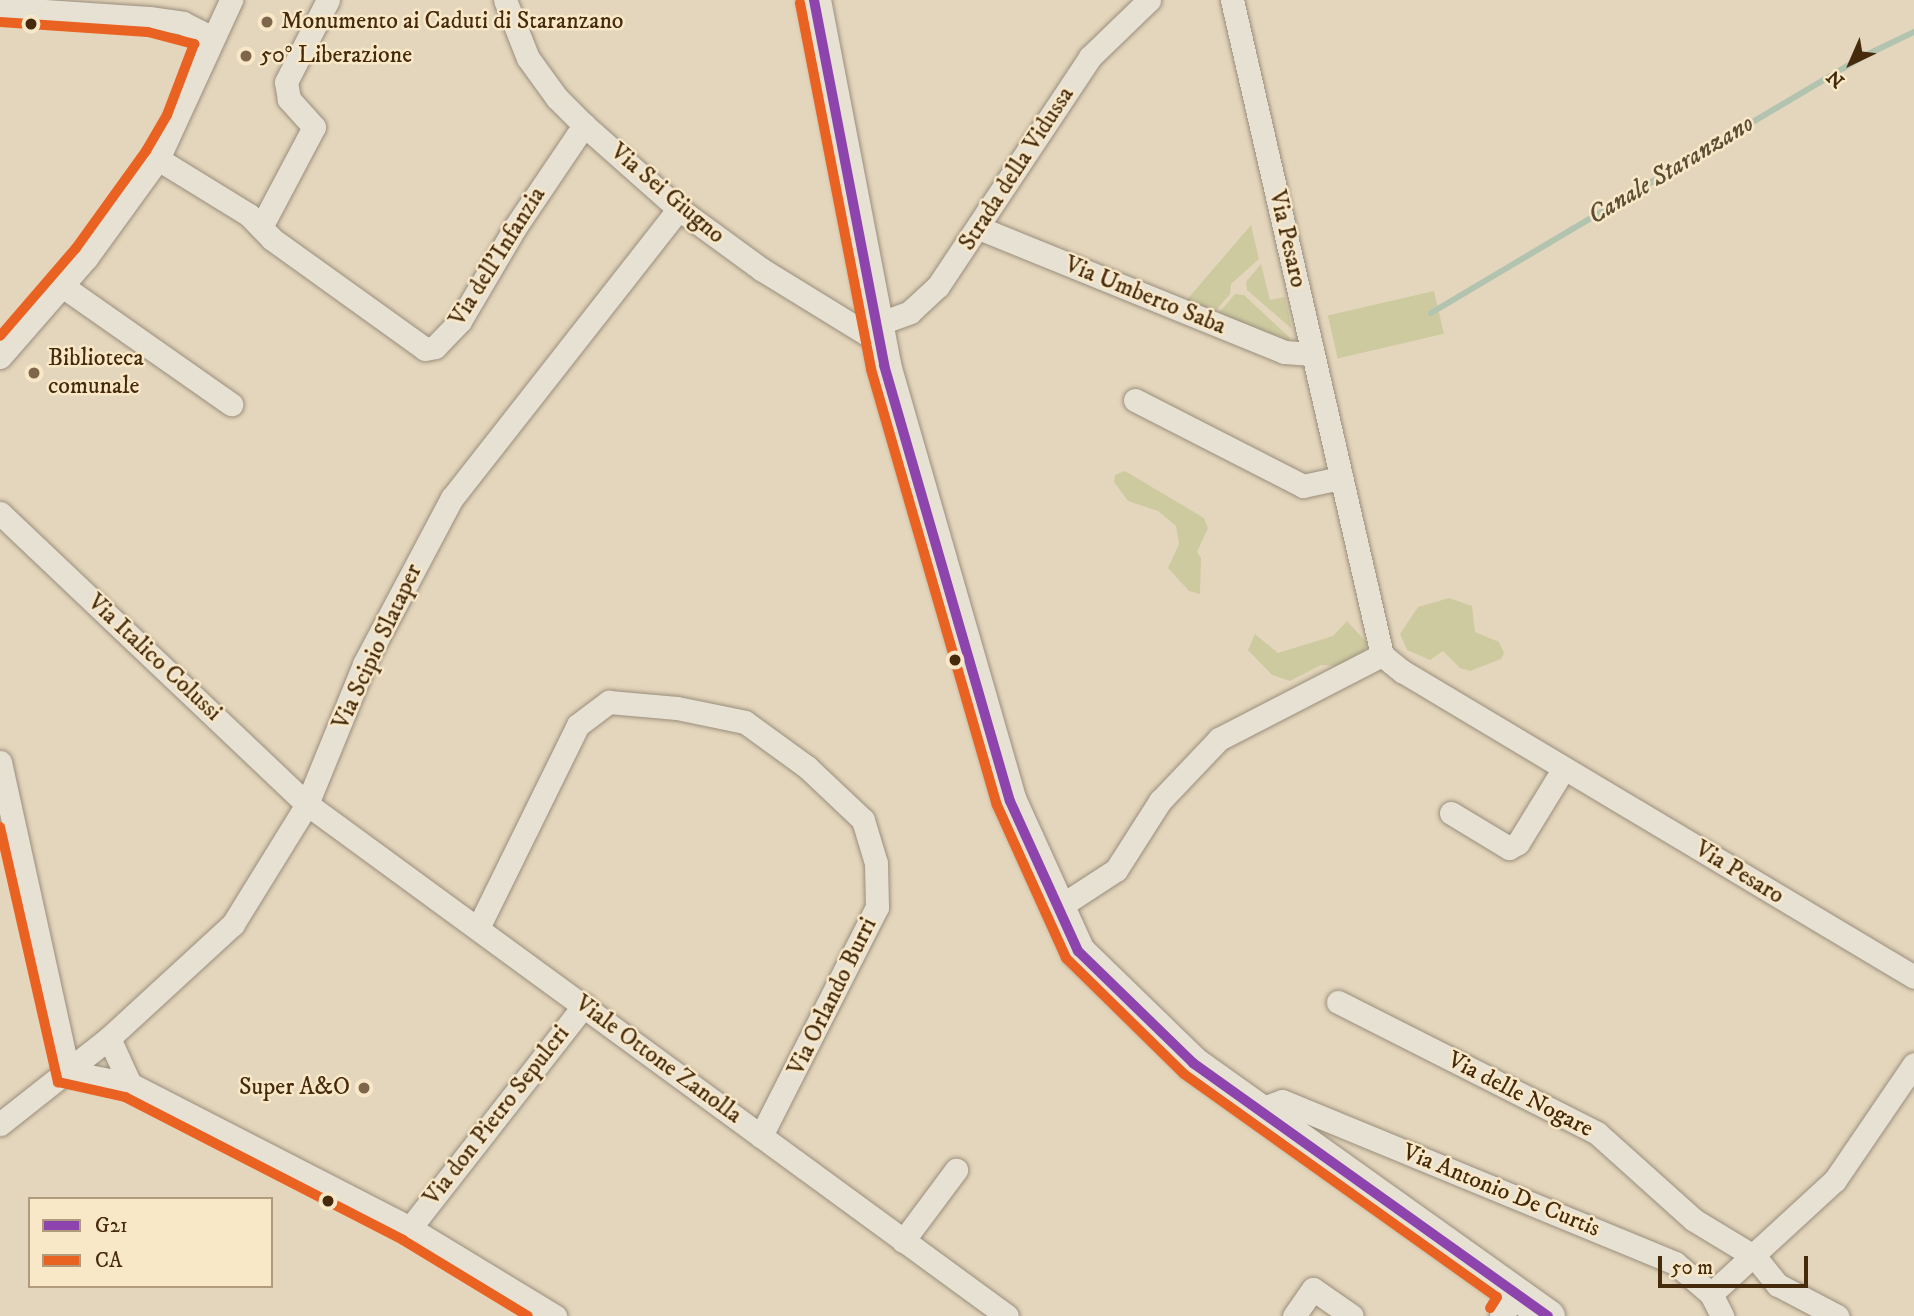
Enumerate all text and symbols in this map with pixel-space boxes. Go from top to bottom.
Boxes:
place label: Monumento ai Caduti di Staranzano [281,8,624,36]
marker: Monumento ai Caduti di Staranzano [259,14,275,30]
unlabelled marker [24,17,38,31]
north arrow [1816,28,1886,98]
place label: 50° Liberazione [260,42,412,70]
marker: 50° Liberazione [238,48,254,64]
text: N [1822,65,1850,92]
street label: Strada della Vidussa [953,82,1081,256]
water label: Canale Staranzano [1582,108,1760,232]
street label: Via Sei Giugno [604,138,730,250]
street label: Via dell'Infanzia [444,182,552,332]
street label: Via Pesaro [1262,188,1312,290]
street label: Via Umberto Saba [1060,251,1230,341]
place label: Biblioteca comunale [48,345,144,401]
marker: Biblioteca comunale [26,365,42,381]
street label: Via Scipio Slataper [327,560,429,734]
street label: Via Italico Colussi [81,588,227,728]
unlabelled marker [948,653,962,667]
street label: Via Pesaro [1689,835,1789,911]
street label: Via Orlando Burri [782,913,884,1081]
street label: Viale Ottone Zanolla [569,990,747,1130]
street label: Via don Pietro Sepulcri [418,1020,576,1212]
street label: Via delle Nogare [1442,1046,1598,1144]
place label: Super A&O [239,1074,350,1102]
marker: Super A&O [356,1080,372,1096]
street label: Via Antonio De Curtis [1398,1138,1604,1244]
unlabelled marker [321,1194,335,1208]
legend [28,1197,273,1288]
text: G21 [95,1213,128,1239]
scale bar [1662,1242,1812,1286]
text: CA [95,1248,122,1274]
text: 50 m [1671,1255,1713,1281]

